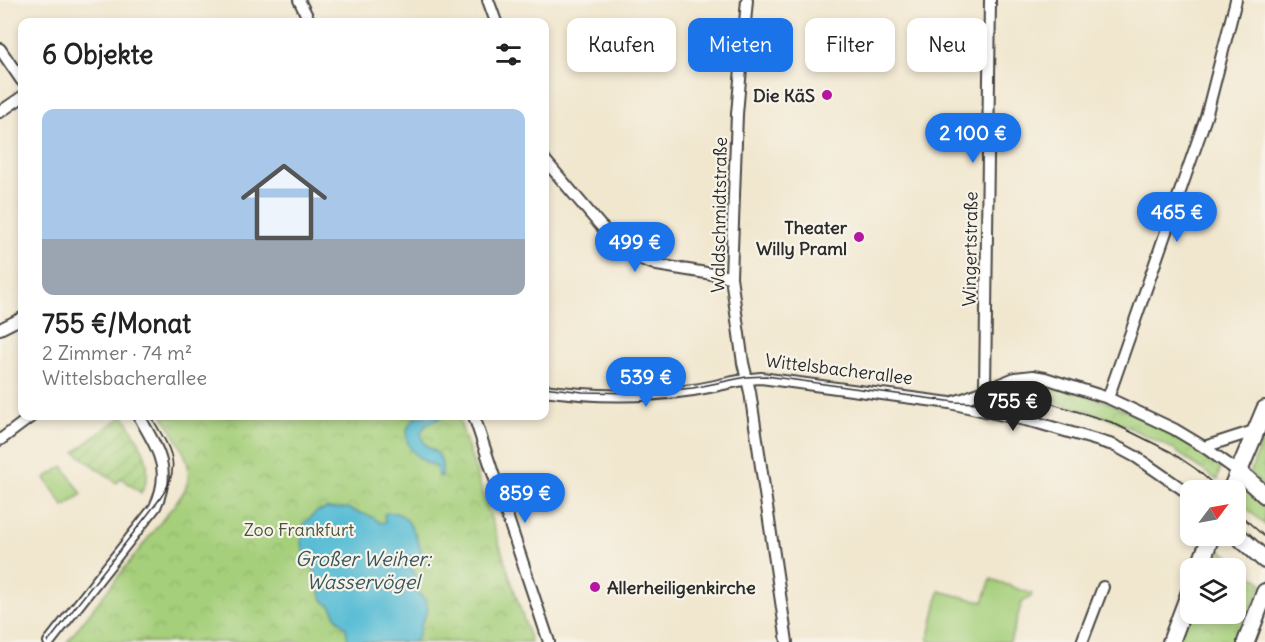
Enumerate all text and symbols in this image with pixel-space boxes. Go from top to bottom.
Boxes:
chip: Kaufen [567,18,676,72]
chip: Mieten [688,18,793,72]
chip: Filter [805,18,895,72]
chip: Neu [907,18,987,72]
text: 6 Objekte [42,38,153,71]
icon: filters [492,38,525,71]
place label: Die KäS [753,84,815,107]
marker: Die KäS [820,88,834,102]
pin: 2 100 € [918,113,1028,164]
text: 2 100 € [939,120,1007,145]
street label: Waldschmidtstraße [706,137,732,293]
icon: home [230,148,338,256]
street label: Wingertstraße [957,191,983,307]
pin: 465 € [1135,192,1219,243]
text: 465 € [1151,199,1203,224]
place label: Theater Willy Praml [756,216,848,260]
pin: 499 € [593,222,677,273]
text: 499 € [609,229,661,254]
marker: Theater Willy Praml [852,230,866,244]
text: 755 €/Monat [42,307,191,340]
text: 2 Zimmer · 74 m² [42,340,192,365]
street label: Wittelsbacherallee [764,349,914,389]
pin: 539 € [604,357,688,408]
text: 539 € [620,364,672,389]
text: Wittelsbacherallee [42,365,207,390]
pin: 755 € [971,381,1055,432]
text: 755 € [988,388,1038,413]
pin: 859 € [483,473,567,524]
text: 859 € [499,480,551,505]
north arrow [1180,480,1246,546]
map controls [1180,480,1246,624]
park label: Zoo Frankfurt [244,518,354,541]
water label: Großer Weiher: Wasservögel [295,546,432,594]
button: layers [1180,558,1246,624]
place label: Allerheiligenkirche [607,576,756,599]
marker: Allerheiligenkirche [588,580,602,594]

